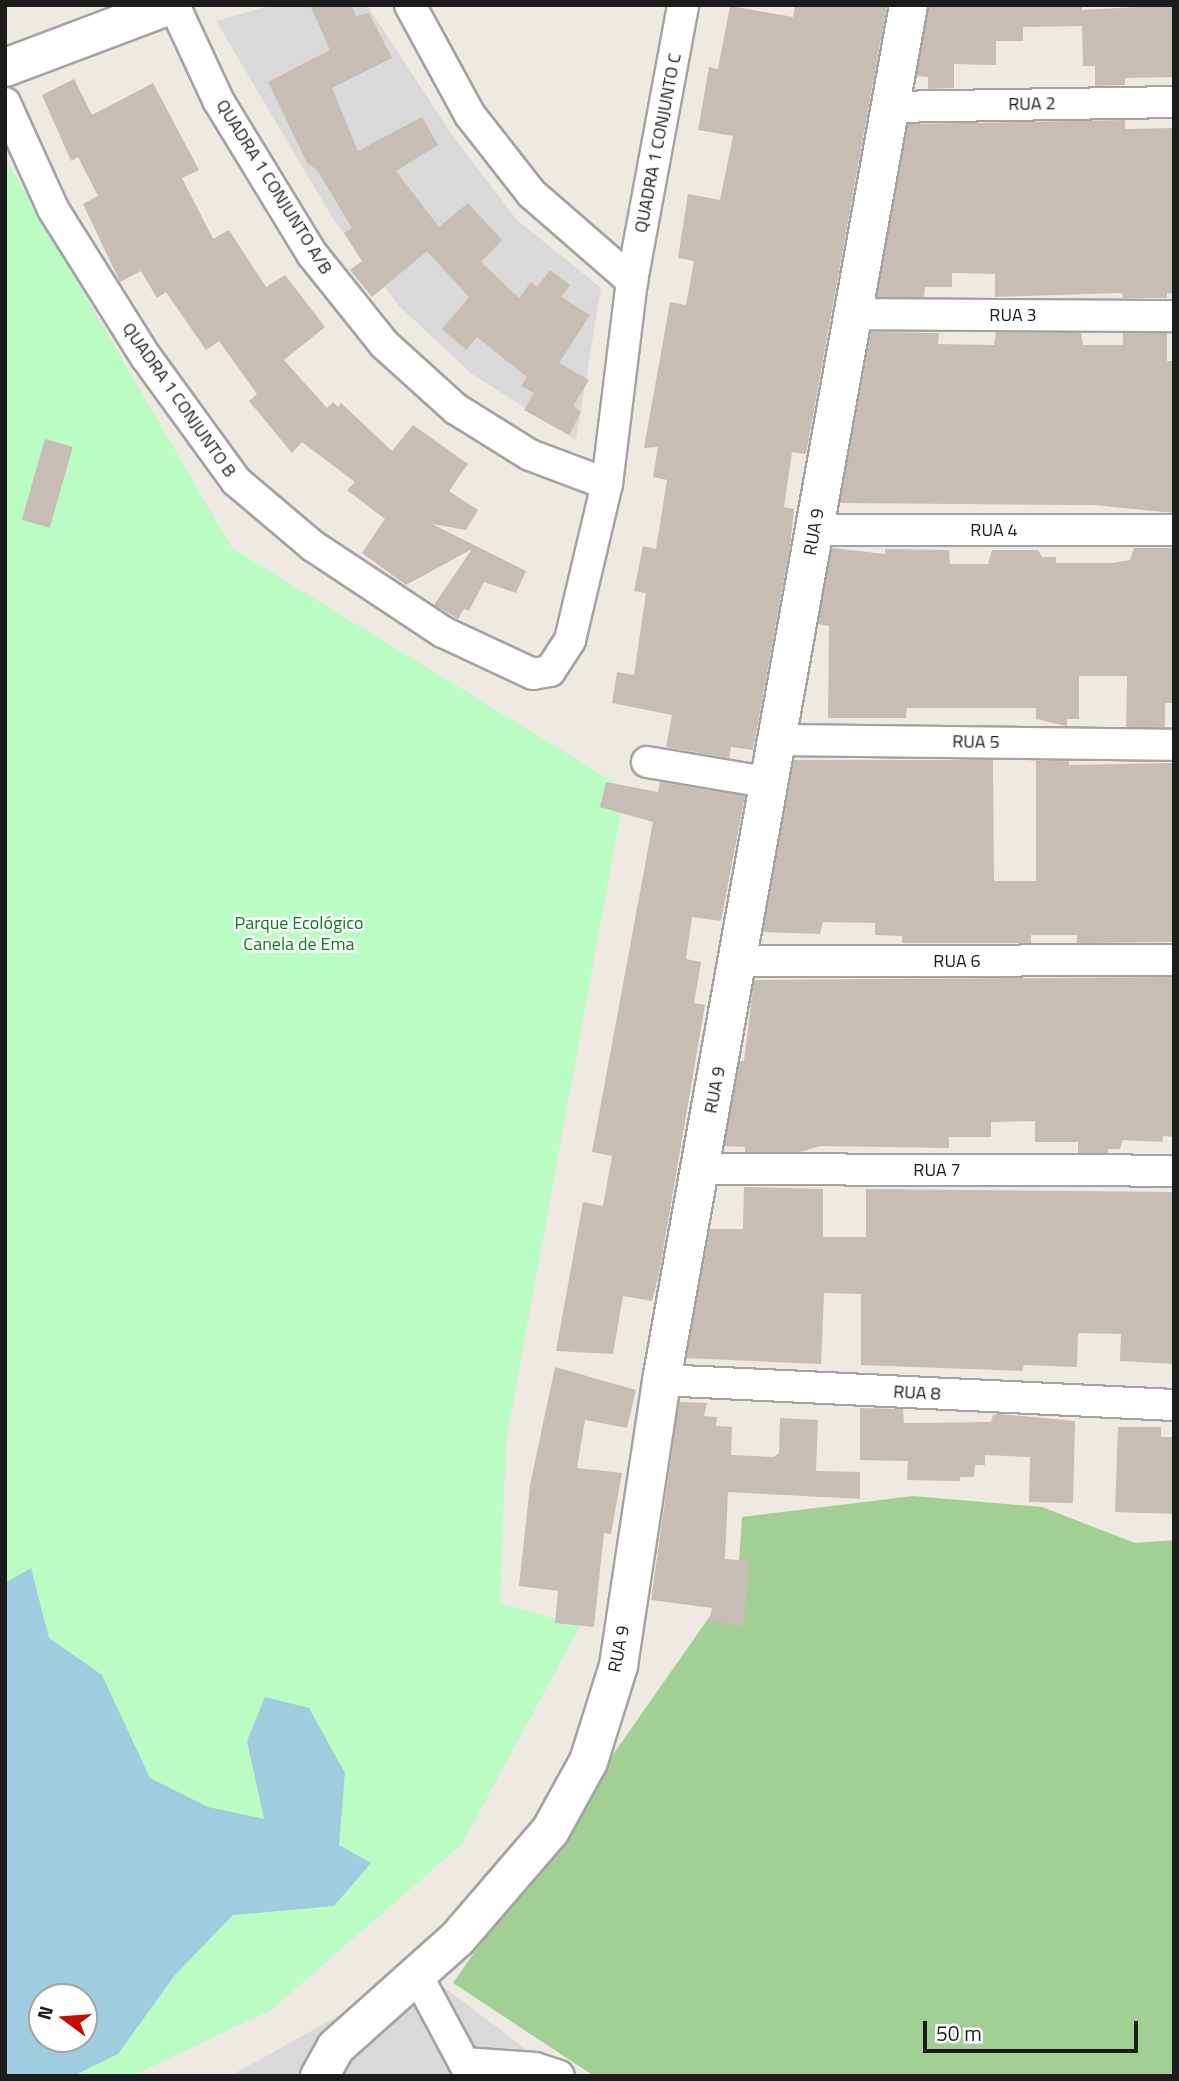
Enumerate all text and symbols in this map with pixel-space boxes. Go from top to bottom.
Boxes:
street label: QUADRA 1 CONJUNTO C [630,51,686,235]
street label: RUA 2 [1008,93,1056,115]
street label: QUADRA 1 CONJUNTO A/B [211,96,337,278]
street label: RUA 3 [989,304,1037,326]
street label: QUADRA 1 CONJUNTO B [117,318,241,482]
street label: RUA 9 [799,507,829,557]
street label: RUA 4 [970,519,1018,541]
street label: RUA 5 [952,731,1000,753]
park label: Parque Ecológico Canela de Ema [235,913,363,956]
street label: RUA 6 [933,950,981,972]
street label: RUA 9 [700,1065,730,1115]
street label: RUA 7 [913,1159,961,1181]
street label: RUA 8 [893,1381,941,1405]
street label: RUA 9 [604,1624,634,1674]
north arrow [28,1983,98,2053]
text: N [28,2002,60,2023]
scale bar [927,2008,1142,2052]
text: 50 m [936,2017,982,2049]

